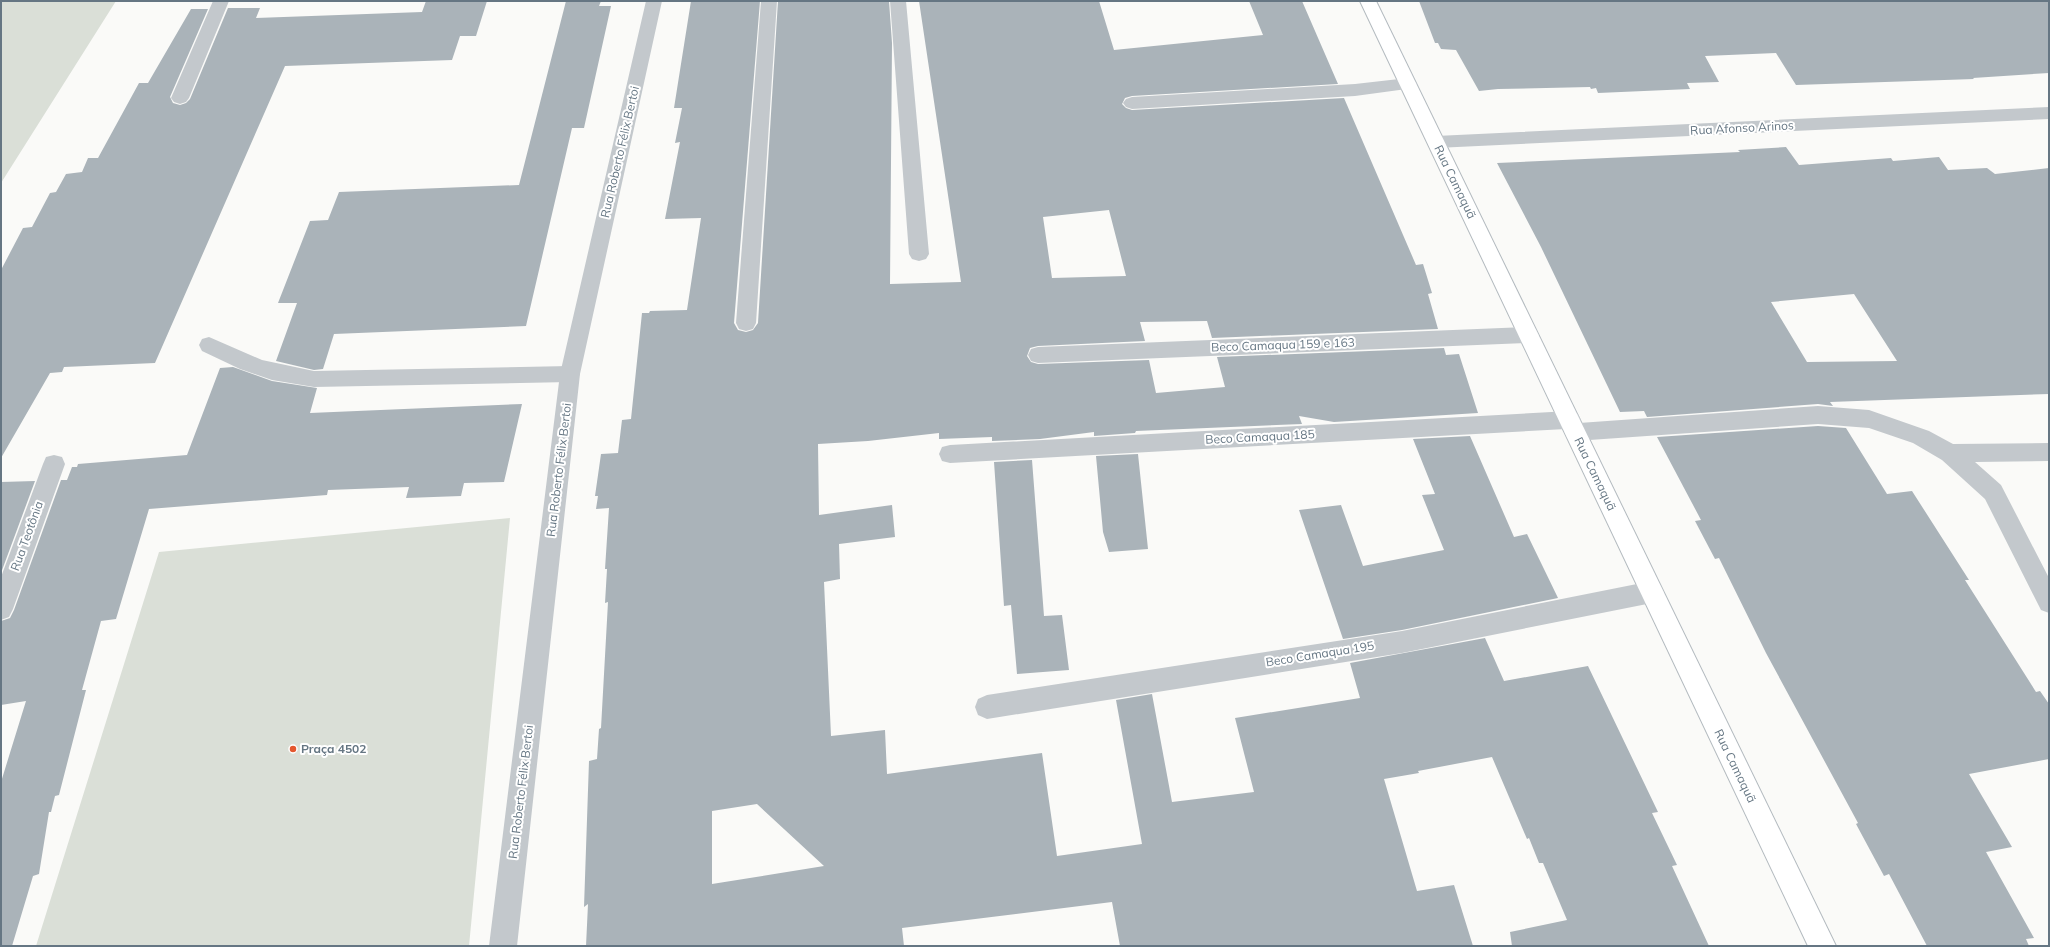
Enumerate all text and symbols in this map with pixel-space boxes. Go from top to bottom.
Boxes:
street label: Rua Roberto Félix Bertoi [597,84,642,219]
street label: Rua Afonso Arinos [1690,117,1794,138]
street label: Rua Camaquã [1431,143,1480,221]
street label: Beco Camaqua 159 e 163 [1211,334,1355,355]
street label: Rua Roberto Félix Bertoi [543,402,574,538]
street label: Beco Camaqua 185 [1205,426,1315,447]
street label: Rua Camaquã [1571,435,1620,513]
street label: Rua Teotônia [7,499,46,573]
street label: Beco Camaqua 195 [1265,638,1375,669]
street label: Rua Roberto Félix Bertoi [505,724,536,860]
street label: Rua Camaquã [1711,727,1760,805]
place label: Praça 4502 [301,741,367,756]
marker: Praça 4502 [288,744,298,754]

